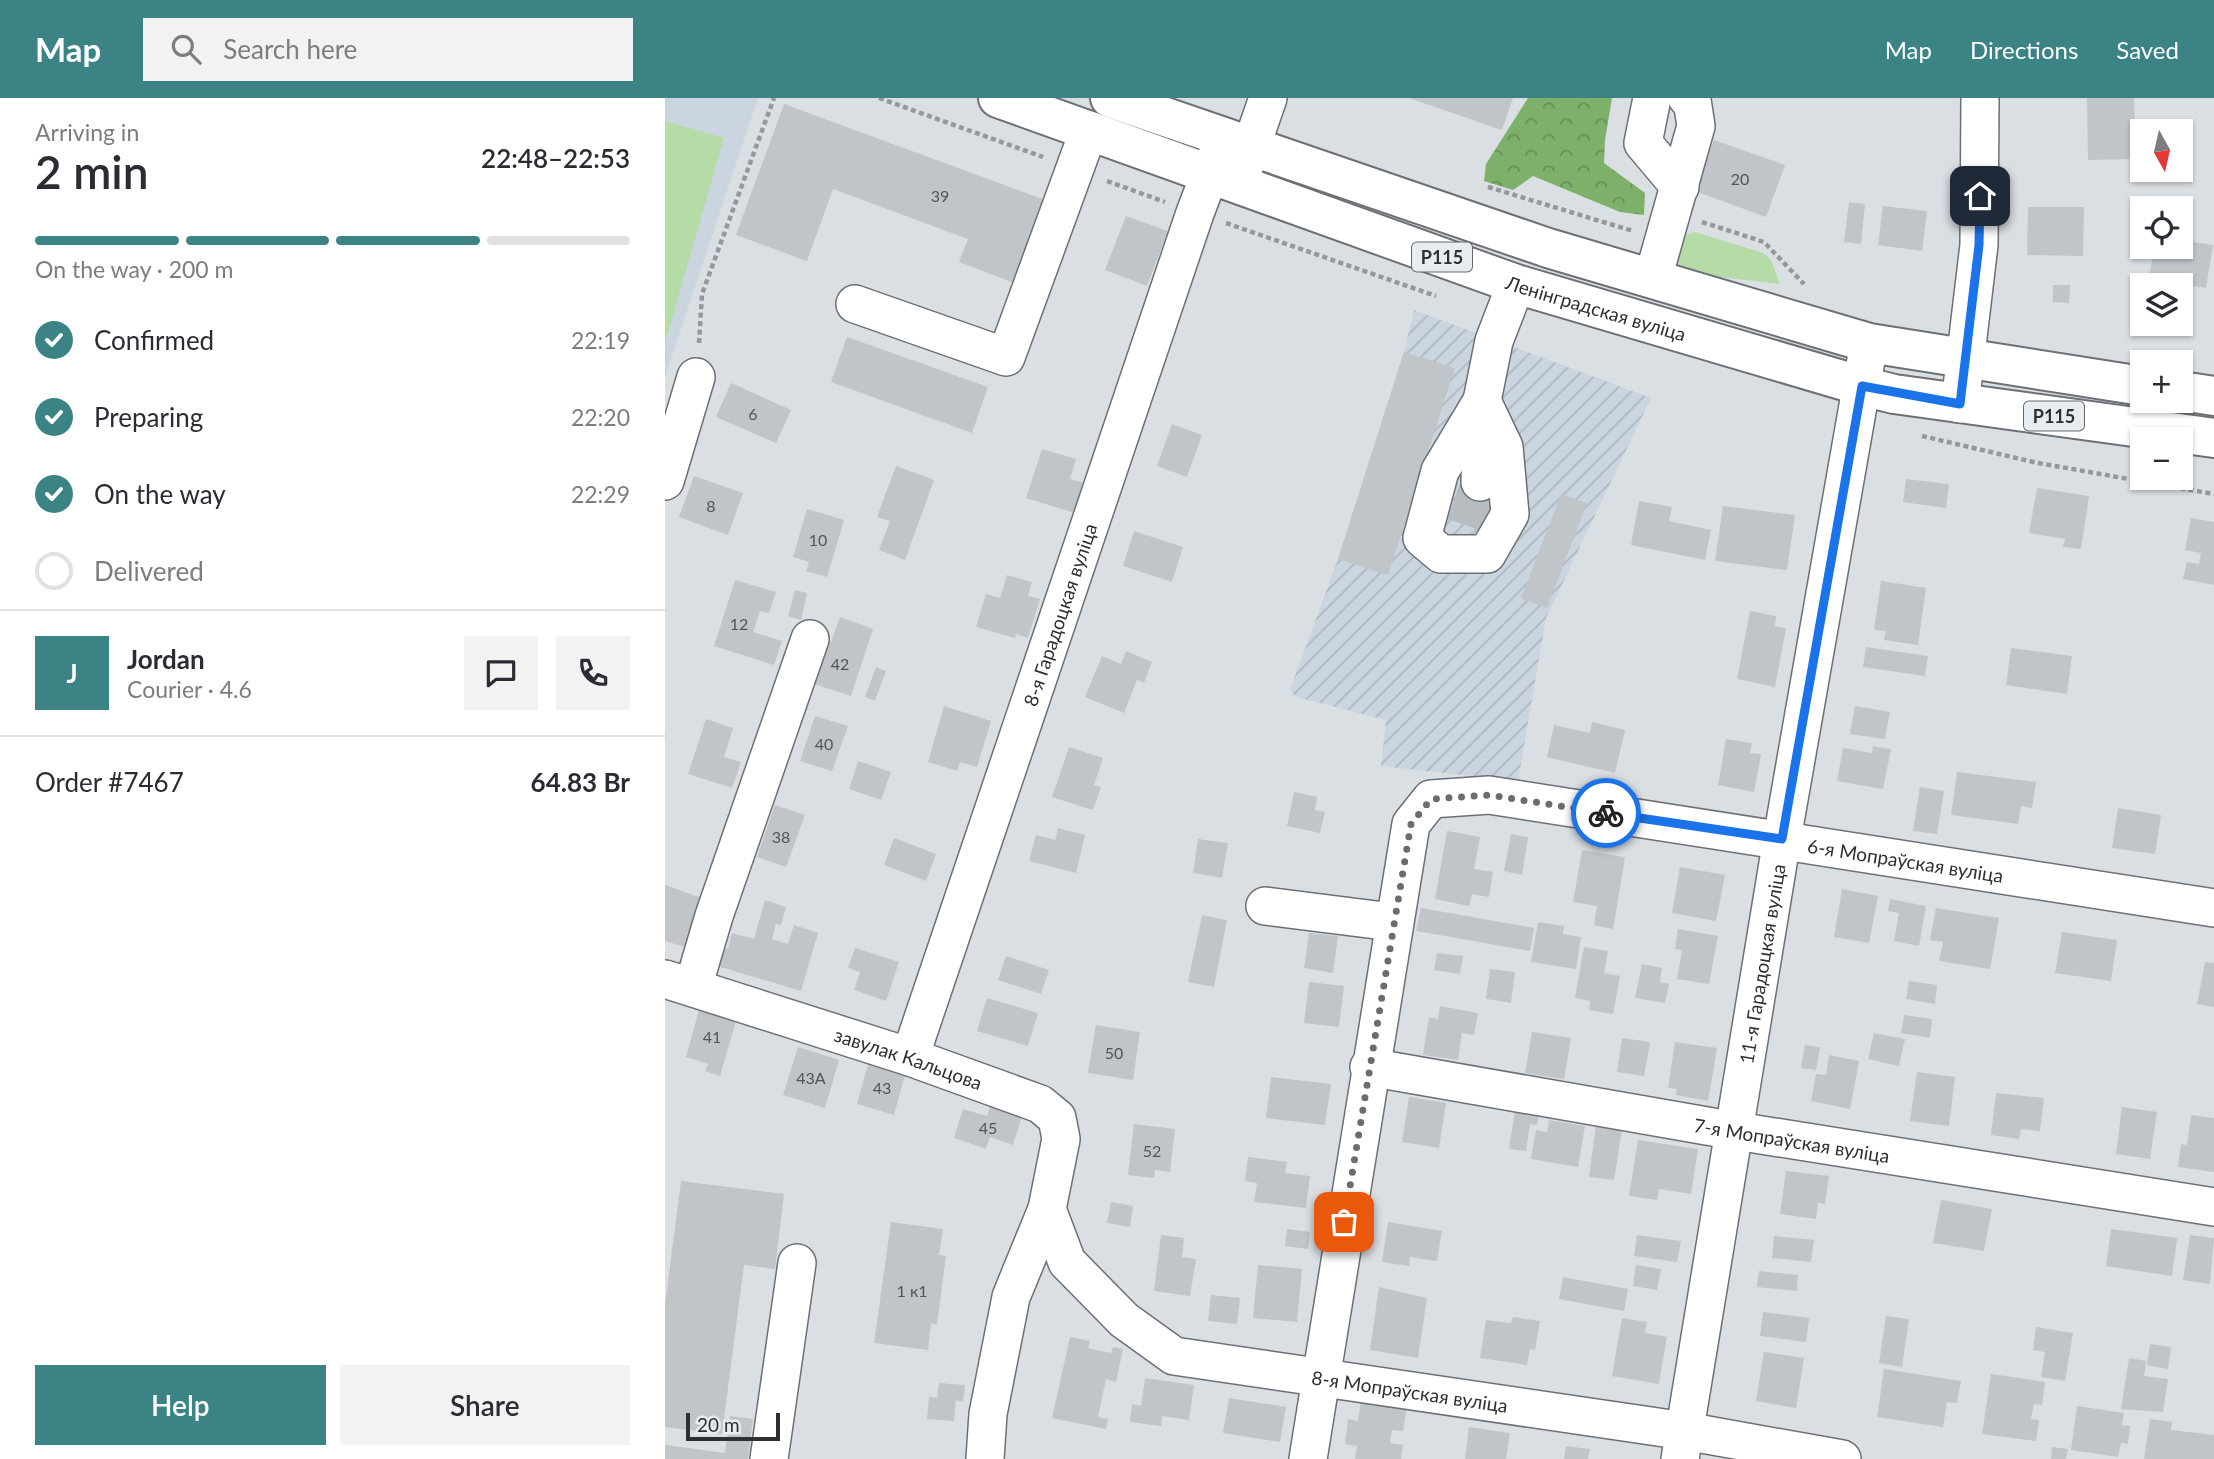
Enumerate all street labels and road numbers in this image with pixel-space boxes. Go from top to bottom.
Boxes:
road number: Р115 [1412,242,1472,272]
street label: Ленінградская вуліца [1502,270,1689,345]
road number: Р115 [2024,402,2084,430]
street label: 8-я Гарадоцкая вуліца [1018,520,1101,709]
street label: 6-я Мопраўская вуліца [1806,833,2005,887]
street label: 11-я Гарадоцкая вуліца [1734,862,1789,1065]
street label: завулак Кальцова [832,1022,986,1094]
street label: 7-я Мопраўская вуліца [1692,1112,1891,1167]
street label: 8-я Мопраўская вуліца [1310,1365,1509,1416]

